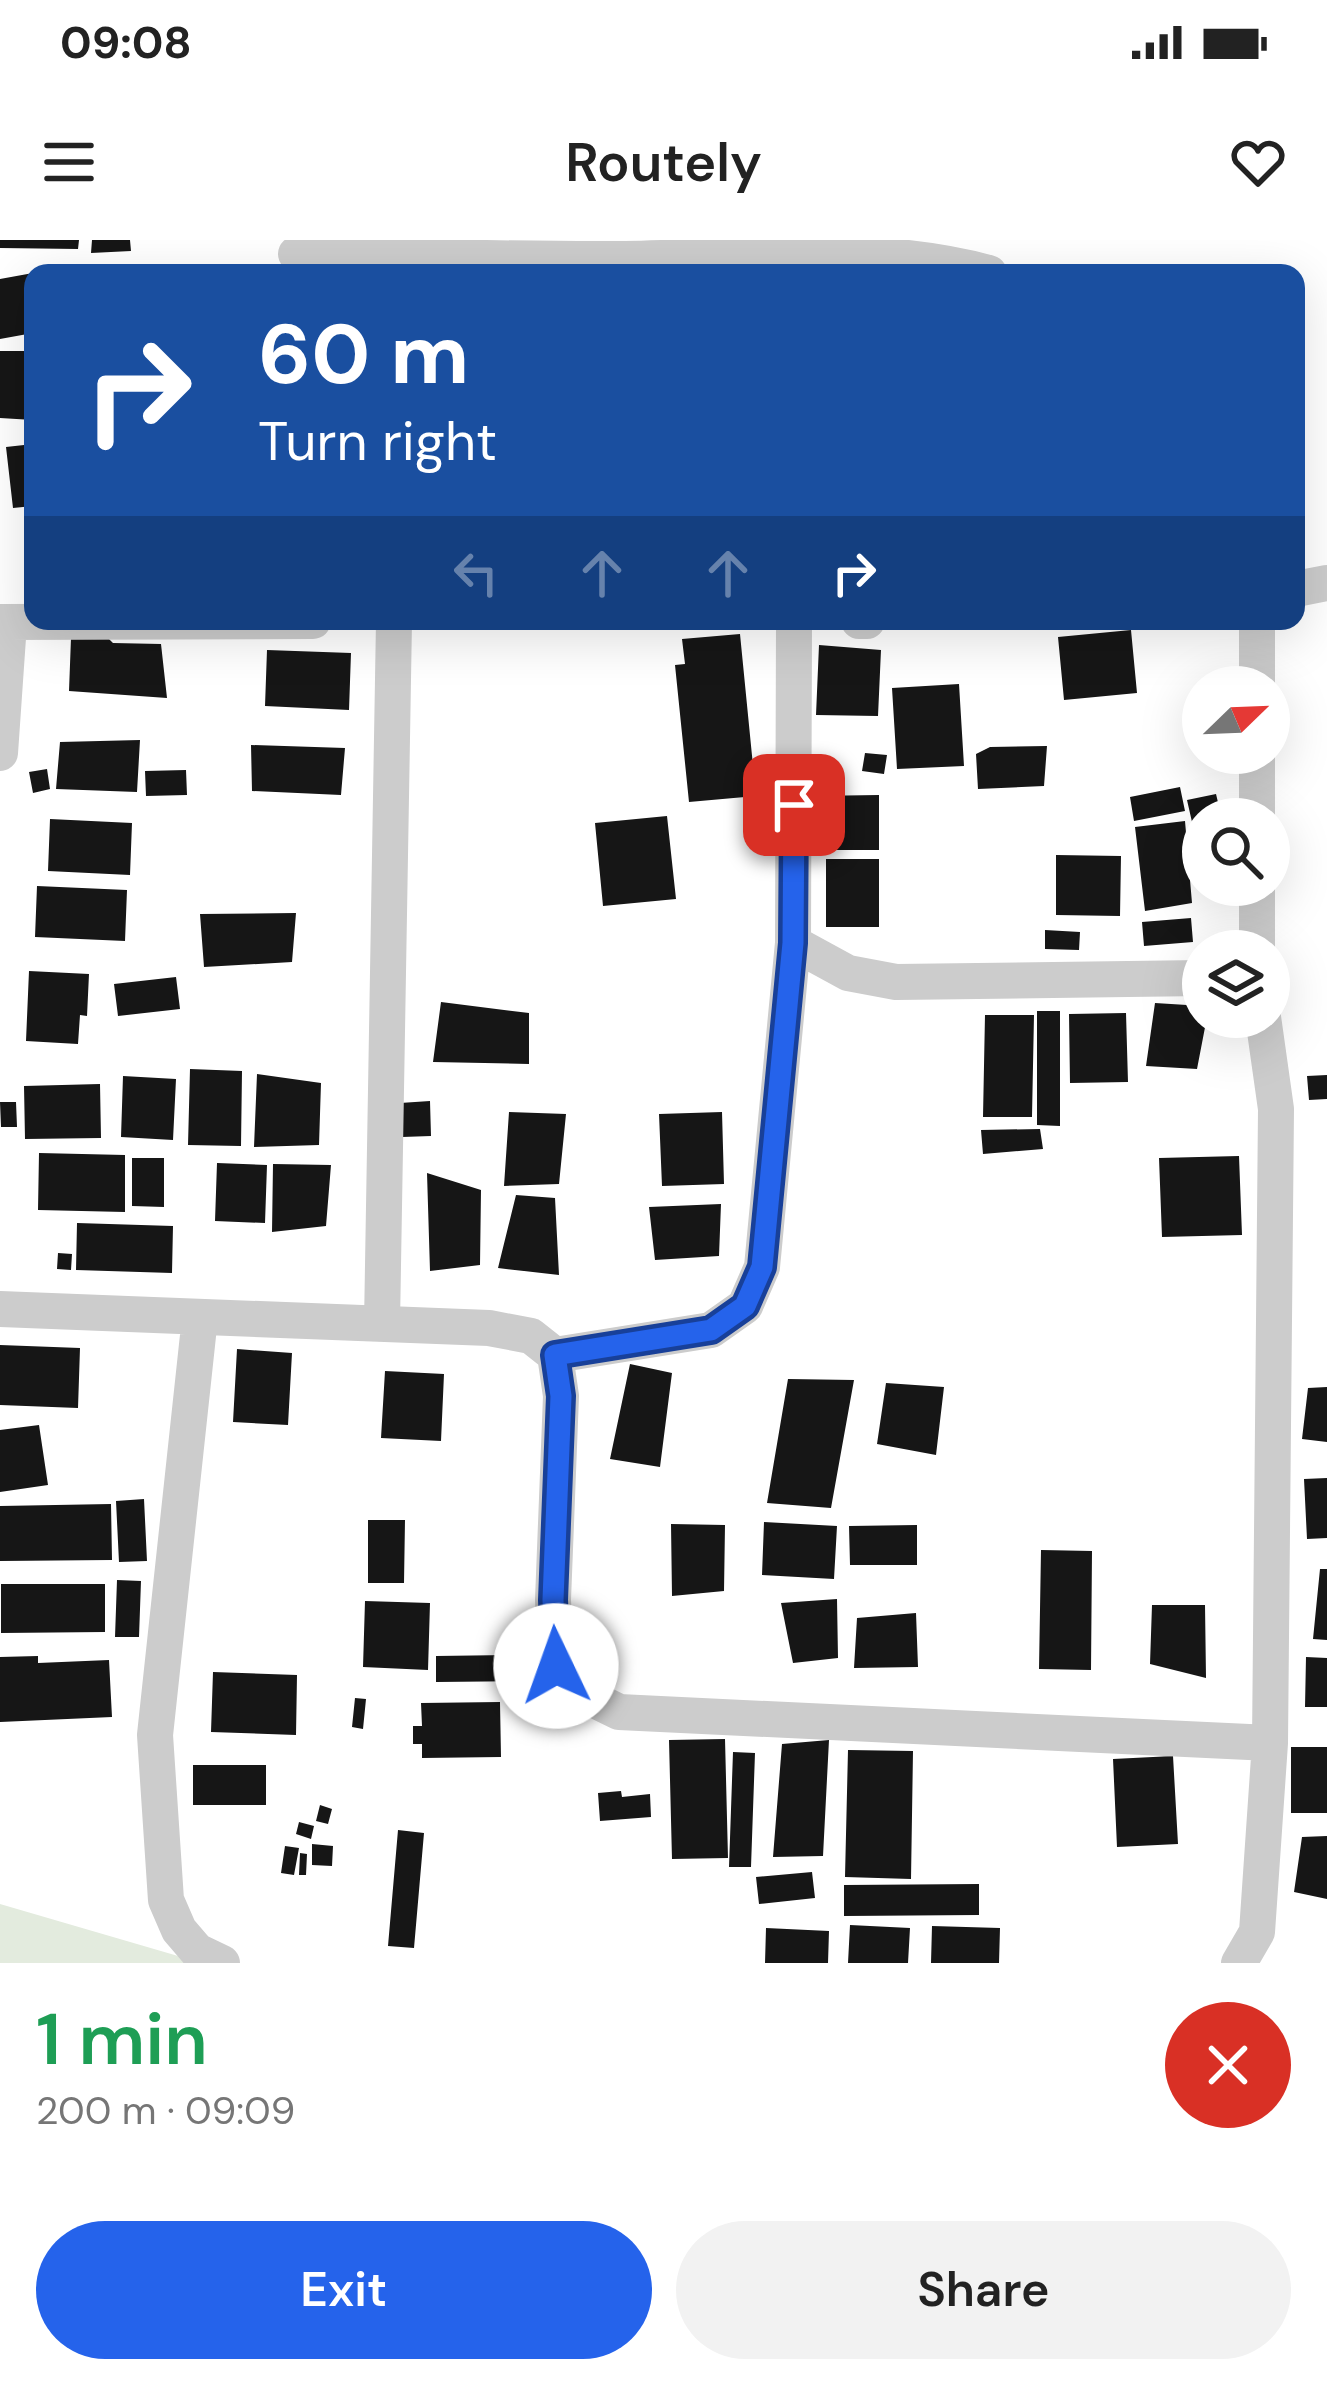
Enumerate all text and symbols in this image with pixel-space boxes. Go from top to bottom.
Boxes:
text: 09:08 [60,13,192,72]
text: Routely [565,127,762,198]
icon: menu [36,129,102,195]
icon: heart [1225,129,1291,195]
text: 60 m [258,300,469,409]
icon: right [60,312,216,468]
text: Turn right [258,406,497,477]
icon: left [443,540,509,606]
icon: ahead [569,540,635,606]
icon: ahead [695,540,761,606]
icon: right [821,540,887,606]
north arrow [1182,666,1290,774]
map controls [1182,666,1290,1038]
pin [743,754,845,856]
icon: arrive [761,772,827,838]
button: search [1182,798,1290,906]
button: layers [1182,930,1290,1038]
position arrow [493,1603,619,1729]
text: 1 min [36,1993,208,2086]
button: close [1165,2002,1291,2128]
text: 200 m · 09:09 [36,2085,295,2136]
button: Exit [36,2221,652,2359]
button: Share [676,2221,1291,2359]

